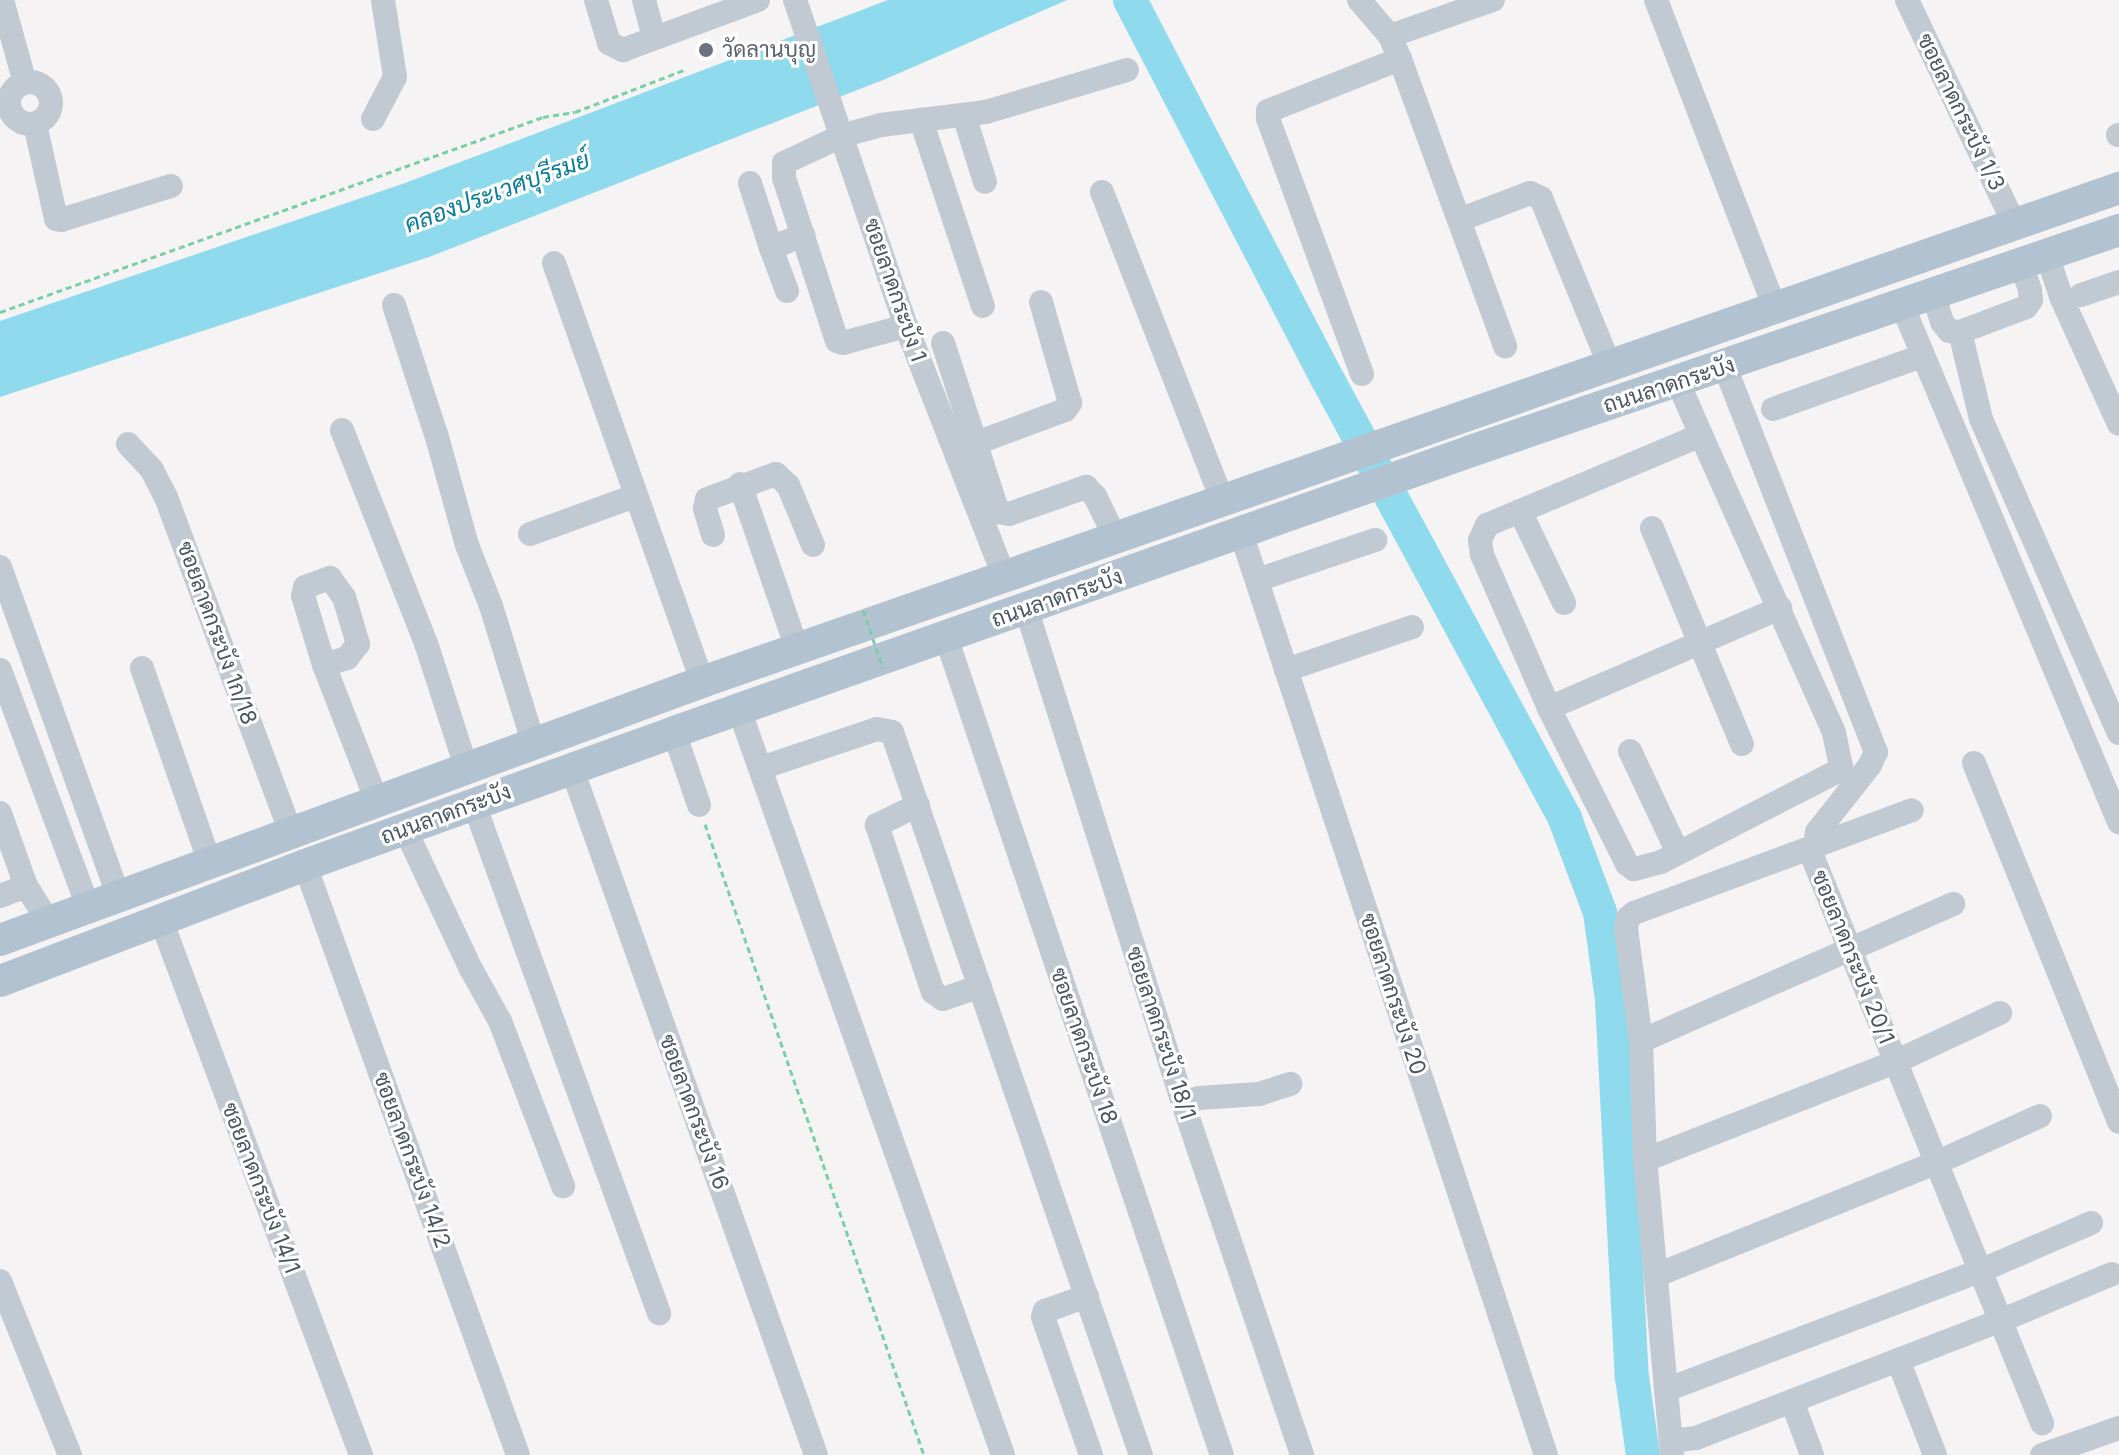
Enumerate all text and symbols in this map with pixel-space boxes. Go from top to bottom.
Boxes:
street label: ซอยลาดกระบัง 1/3 [1912,29,2010,195]
place label: วัดลานบุญ [722,37,816,63]
marker: วัดลานบุญ [697,41,715,59]
water label: คลองประเวศบุรีรมย์ [401,145,593,239]
street label: ซอยลาดกระบัง 1 [858,215,932,365]
street label: ถนนลาดกระบัง [1600,351,1738,419]
street label: ซอยลาดกระบัง 1ก/18 [172,538,262,728]
street label: ถนนลาดกระบัง [988,563,1126,633]
street label: ถนนลาดกระบัง [377,778,515,850]
street label: ซอยลาดกระบัง 20/1 [1806,866,1900,1048]
street label: ซอยลาดกระบัง 20 [1354,910,1432,1078]
street label: ซอยลาดกระบัง 18/1 [1121,943,1201,1123]
street label: ซอยลาดกระบัง 18 [1045,964,1123,1128]
street label: ซอยลาดกระบัง 16 [654,1031,734,1193]
street label: ซอยลาดกระบัง 14/2 [368,1068,456,1252]
street label: ซอยลาดกระบัง 14/1 [216,1099,306,1277]

